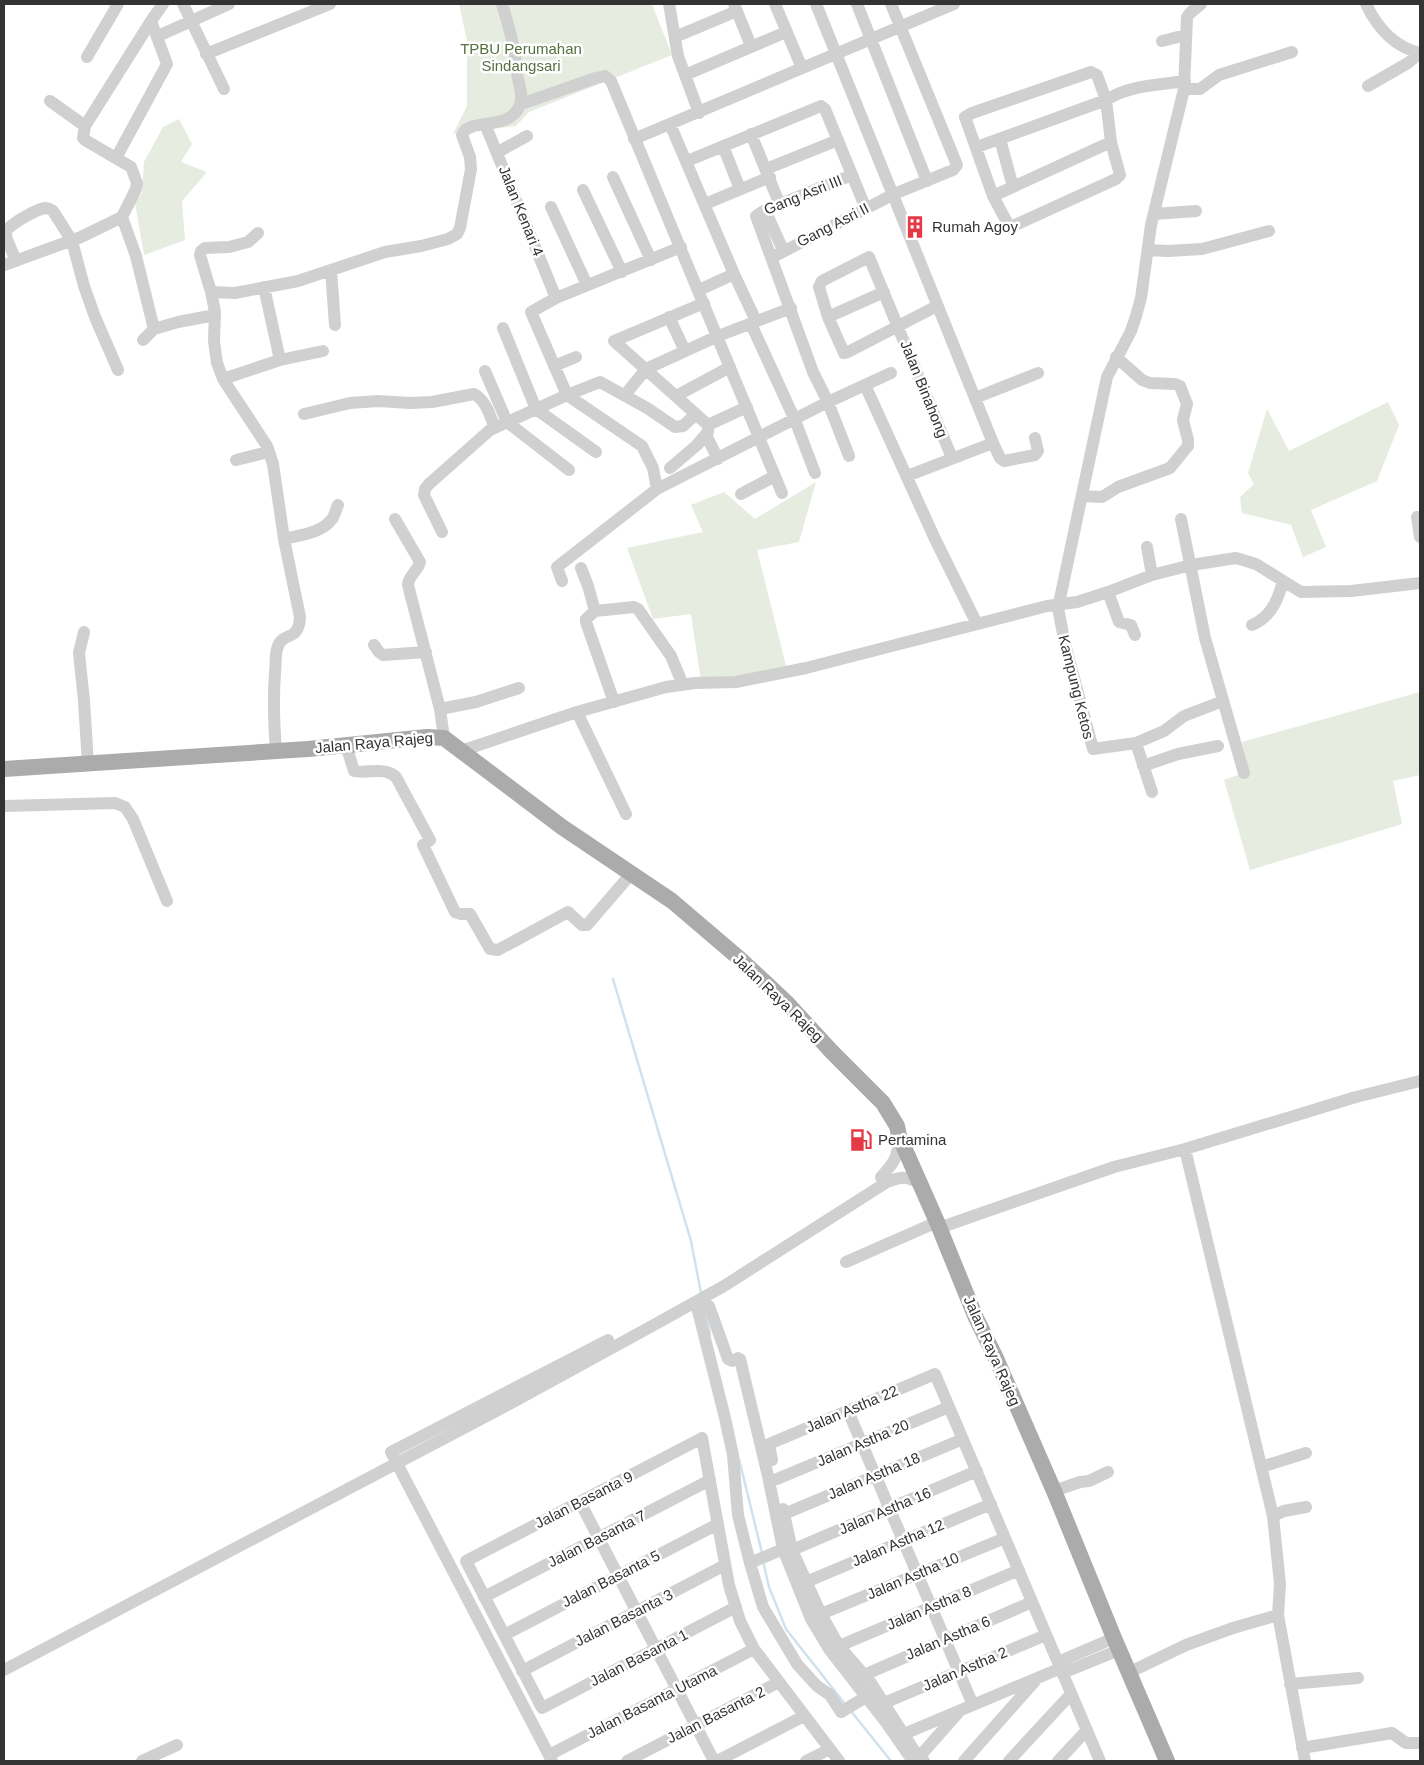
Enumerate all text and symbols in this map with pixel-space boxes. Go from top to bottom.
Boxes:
park label: TPBU Perumahan Sindangsari [460,40,582,74]
street label: Jalan Kenari 4 [496,163,547,258]
street label: Gang Asri III [761,171,844,218]
street label: Gang Asri II [794,199,872,250]
building icon: Rumah Agoy [902,214,928,240]
place label: Rumah Agoy [932,218,1018,235]
street label: Jalan Binahong [897,338,952,440]
street label: Kampung Ketos [1055,633,1098,741]
street label: Jalan Raya Rajeg [314,729,434,756]
street label: Jalan Raya Rajeg [730,950,827,1045]
fuel station icon: Pertamina [848,1127,874,1153]
place label: Pertamina [878,1131,947,1148]
street label: Jalan Raya Rajeg [961,1293,1024,1408]
street label: Jalan Astha 22 [803,1381,900,1436]
street label: Jalan Astha 20 [814,1415,911,1470]
street label: Jalan Astha 18 [825,1448,922,1503]
street label: Jalan Basanta 9 [532,1468,636,1532]
street label: Jalan Astha 16 [836,1483,933,1538]
street label: Jalan Basanta 7 [545,1507,649,1571]
street label: Jalan Astha 12 [849,1515,946,1570]
street label: Jalan Basanta 5 [559,1547,663,1611]
street label: Jalan Astha 10 [864,1548,961,1603]
street label: Jalan Astha 8 [884,1582,974,1633]
street label: Jalan Basanta 3 [572,1586,676,1650]
street label: Jalan Astha 6 [903,1612,993,1663]
street label: Jalan Basanta 1 [587,1626,691,1690]
street label: Jalan Astha 2 [920,1643,1010,1694]
street label: Jalan Basanta Utama [584,1661,720,1742]
street label: Jalan Basanta 2 [664,1683,768,1747]

